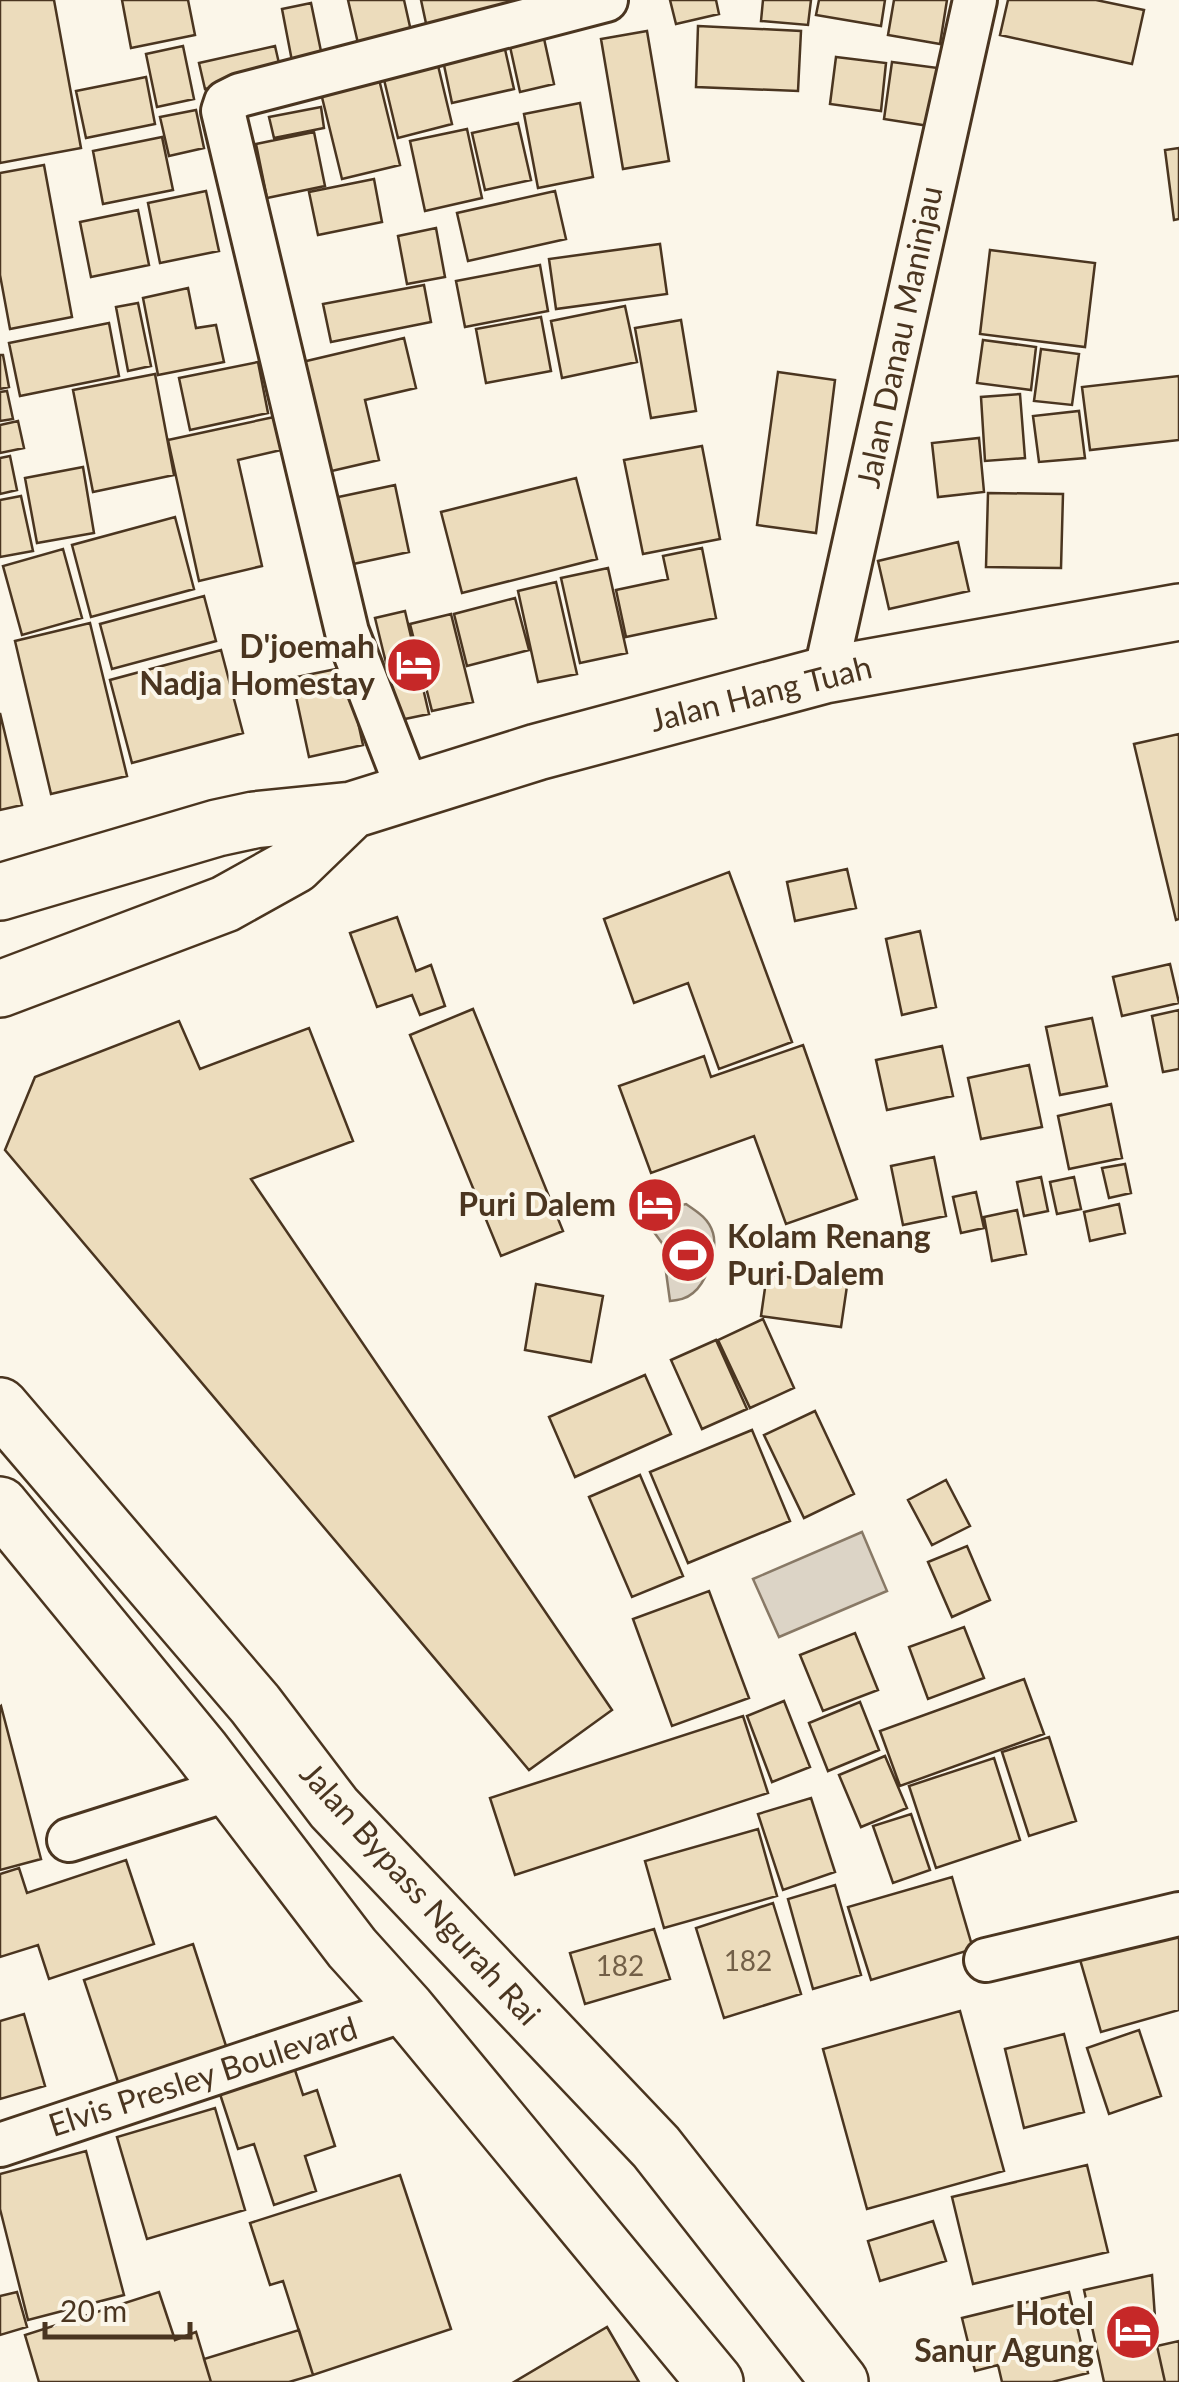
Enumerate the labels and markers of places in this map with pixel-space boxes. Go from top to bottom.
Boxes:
place label: D'joemah Nadja Homestay [139,626,375,702]
hotel icon: D'joemah Nadja Homestay [384,635,444,695]
hotel icon: Puri Dalem [625,1175,685,1235]
place label: Puri Dalem [458,1184,616,1223]
place label: Kolam Renang Puri Dalem [727,1216,931,1292]
sports icon: Kolam Renang Puri Dalem [658,1225,718,1285]
place label: Hotel Sanur Agung [914,2293,1094,2369]
hotel icon: Hotel Sanur Agung [1103,2302,1163,2362]

